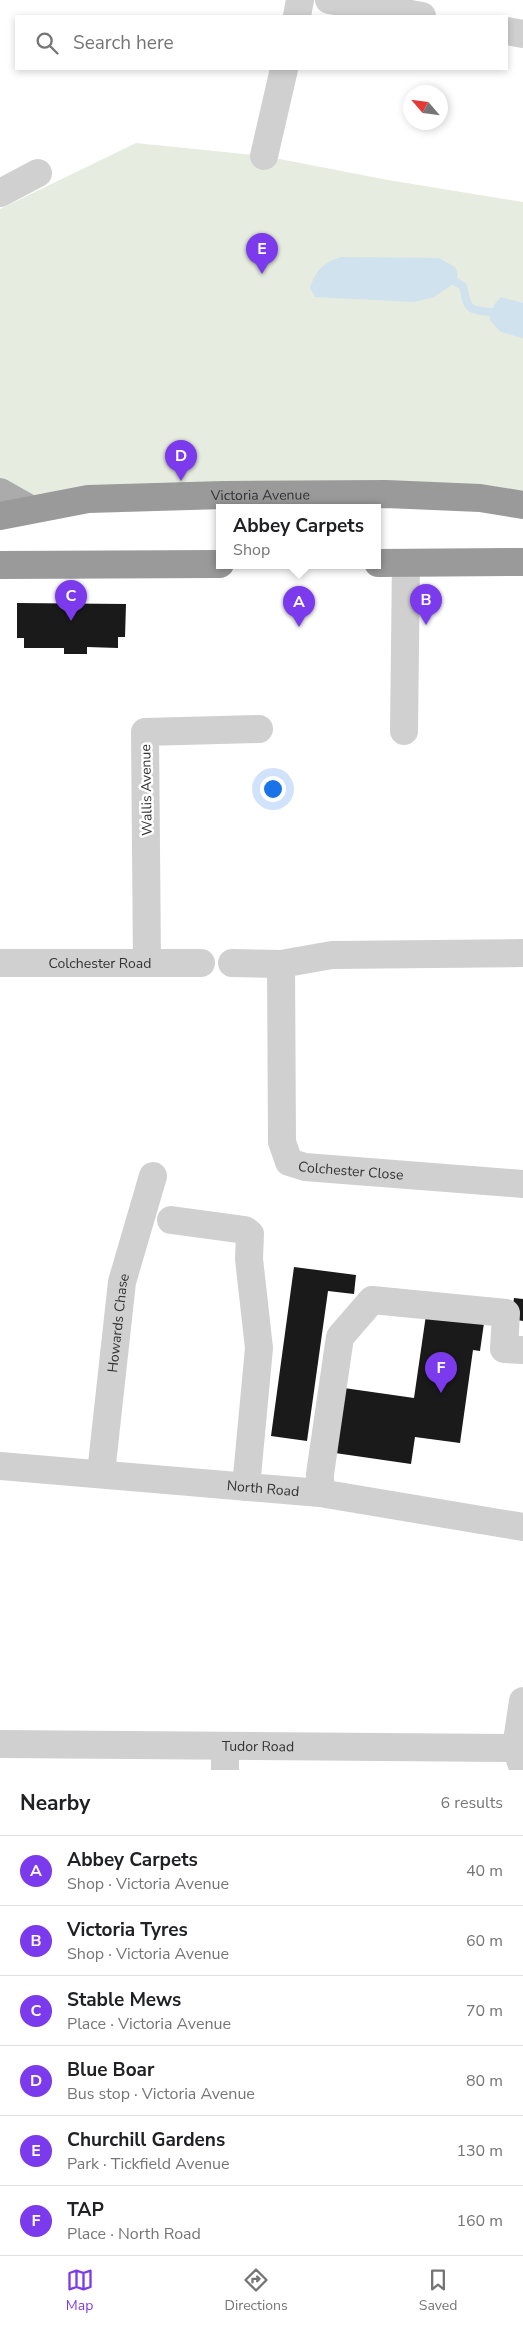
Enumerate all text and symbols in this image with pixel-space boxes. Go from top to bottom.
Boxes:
search box [15,15,508,70]
icon: search [33,29,61,57]
text: Search here [73,30,174,56]
north arrow [403,85,448,130]
pin: E [246,233,278,274]
pin: D [165,440,197,481]
street label: Victoria Avenue [210,485,310,505]
popup [216,504,381,569]
text: Abbey Carpets [233,513,364,539]
text: Shop [233,539,270,561]
pin: C [55,580,87,621]
pin: B [410,584,442,625]
pin: A [283,586,315,627]
street label: Wallis Avenue [136,744,157,836]
your location [260,776,286,802]
street label: Colchester Road [49,954,151,973]
street label: Colchester Close [295,1156,404,1185]
street label: Howards Chase [103,1271,134,1374]
pin: F [425,1352,457,1393]
street label: North Road [226,1476,300,1501]
street label: Tudor Road [222,1737,294,1756]
text: Nearby [20,1789,90,1817]
text: 6 results [441,1792,503,1814]
text: Abbey Carpets [67,1847,198,1873]
text: A [30,1860,42,1882]
text: 40 m [466,1860,503,1882]
text: Shop · Victoria Avenue [67,1873,229,1895]
text: Victoria Tyres [67,1917,188,1943]
text: B [30,1930,42,1952]
text: 60 m [466,1930,503,1952]
text: Shop · Victoria Avenue [67,1943,229,1965]
text: Stable Mews [67,1987,181,2013]
text: C [31,2000,41,2022]
text: 70 m [466,2000,503,2022]
text: Place · Victoria Avenue [67,2013,231,2035]
text: Blue Boar [67,2057,154,2083]
text: D [30,2070,42,2092]
text: 80 m [466,2070,503,2092]
text: Bus stop · Victoria Avenue [67,2083,255,2105]
text: Churchill Gardens [67,2127,225,2153]
text: E [31,2140,41,2162]
text: 130 m [456,2140,503,2162]
text: Park · Tickfield Avenue [67,2153,230,2175]
text: TAP [67,2197,104,2223]
text: F [32,2210,41,2232]
text: 160 m [456,2210,503,2232]
text: Place · North Road [67,2223,201,2245]
tab: Map [66,2266,94,2315]
tab: Directions [225,2266,288,2315]
tab: Saved [419,2266,457,2315]

